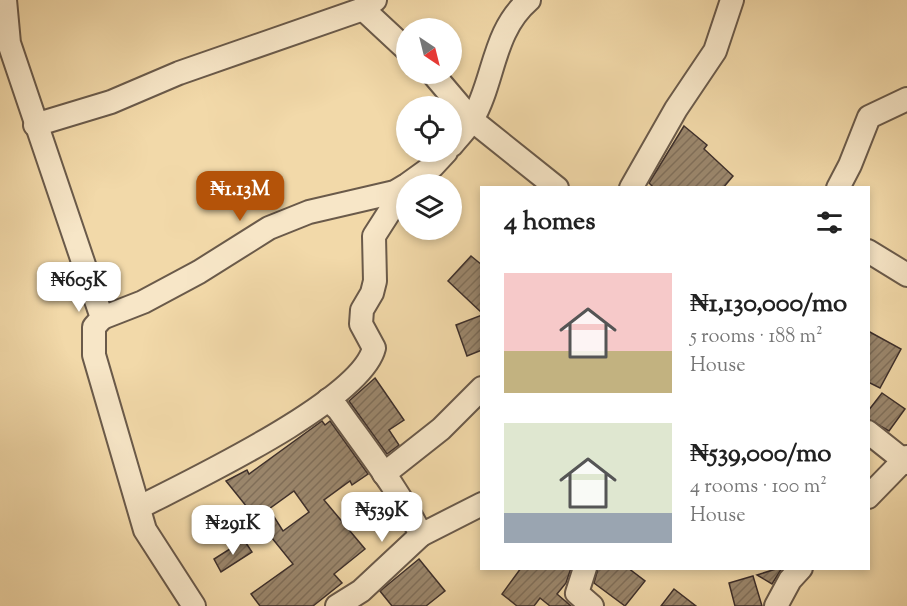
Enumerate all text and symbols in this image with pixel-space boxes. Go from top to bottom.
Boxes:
north arrow [396,18,462,84]
map controls [396,18,462,240]
button: locate [396,96,462,162]
pin: ₦1.13M [191,171,289,222]
button: layers [396,174,462,240]
text: ₦1.13M [210,176,270,205]
text: 4 homes [504,204,595,241]
icon: filters [813,206,846,239]
pin: ₦605K [37,262,121,313]
text: ₦605K [51,267,107,296]
text: ₦1,130,000/mo [690,286,847,323]
icon: home [552,297,624,369]
text: 5 rooms · 188 m² [690,323,823,352]
text: House [690,352,745,381]
text: ₦539,000/mo [690,436,832,473]
icon: home [552,447,624,519]
text: 4 rooms · 100 m² [690,473,827,502]
pin: ₦539K [340,492,424,543]
text: ₦539K [355,497,409,526]
text: House [690,502,745,531]
pin: ₦291K [191,505,275,556]
text: ₦291K [206,510,260,539]

